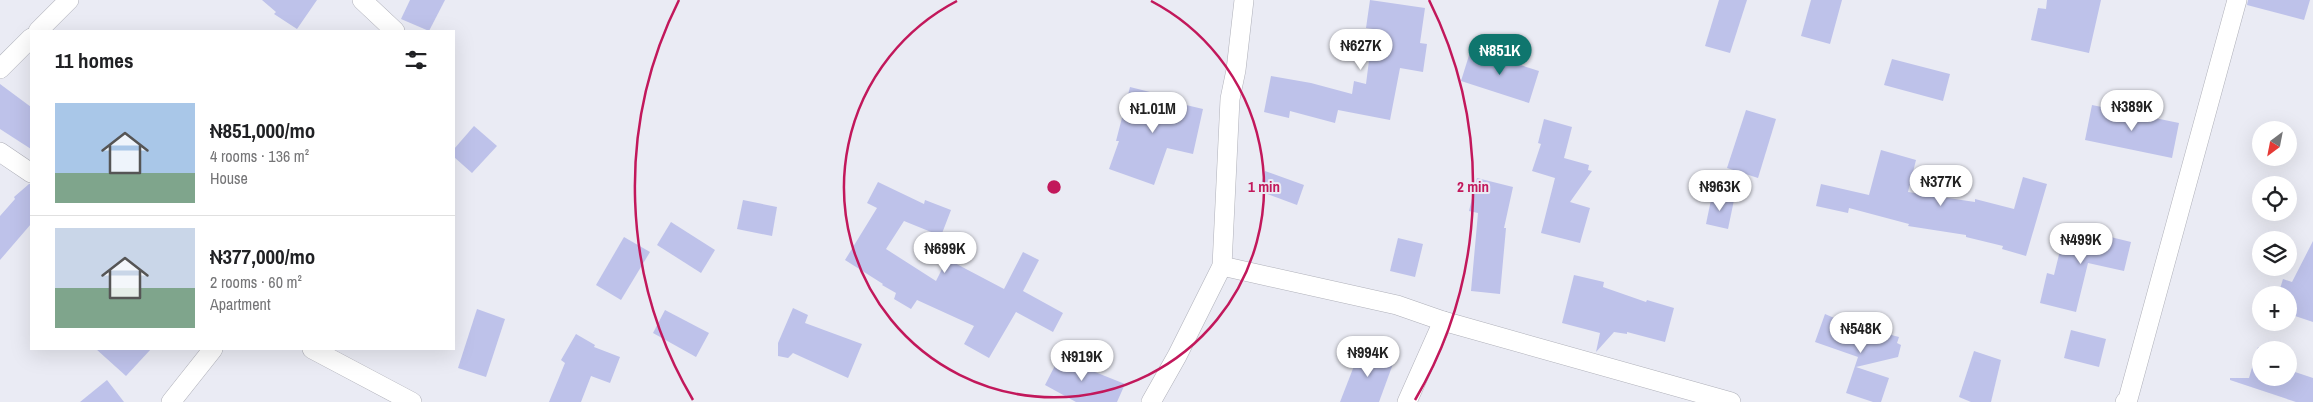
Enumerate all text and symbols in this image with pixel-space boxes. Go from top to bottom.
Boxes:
pin: ₦627K [1326,28,1396,71]
text: ₦627K [1341,34,1381,56]
pin: ₦851K [1465,34,1535,76]
text: ₦851K [1480,39,1520,61]
text: 11 homes [55,46,134,75]
icon: filters [402,46,430,74]
pin: ₦389K [2097,90,2167,132]
pin: ₦1.01M [1112,92,1194,134]
text: ₦389K [2112,95,2152,117]
text: ₦1.01M [1130,97,1176,119]
text: ₦851,000/mo [210,116,315,145]
north arrow [2252,121,2298,166]
map controls [2252,121,2297,386]
icon: home [95,123,155,183]
text: 4 rooms · 136 m² [210,145,309,167]
pin: ₦377K [1906,164,1976,207]
text: House [210,167,248,189]
pin: ₦963K [1685,170,1755,212]
text: ₦377K [1921,170,1961,192]
text: ₦963K [1700,175,1740,197]
text: 1 min [1248,176,1280,197]
text: 2 min [1457,176,1489,197]
button: locate [2252,176,2297,221]
centre of rings [1045,178,1063,196]
pin: ₦499K [2046,222,2116,265]
text: ₦499K [2061,228,2101,250]
button: layers [2252,231,2297,276]
pin: ₦699K [910,232,980,274]
text: ₦699K [925,237,965,259]
text: ₦377,000/mo [210,242,315,271]
icon: home [95,248,155,308]
text: 2 rooms · 60 m² [210,271,302,293]
button: + [2252,286,2297,331]
text: Apartment [210,293,271,315]
pin: ₦548K [1826,312,1896,354]
text: ₦548K [1841,317,1881,339]
pin: ₦994K [1333,336,1403,378]
pin: ₦919K [1047,340,1117,382]
text: ₦994K [1348,341,1388,363]
button: − [2252,341,2297,386]
text: ₦919K [1062,345,1102,367]

